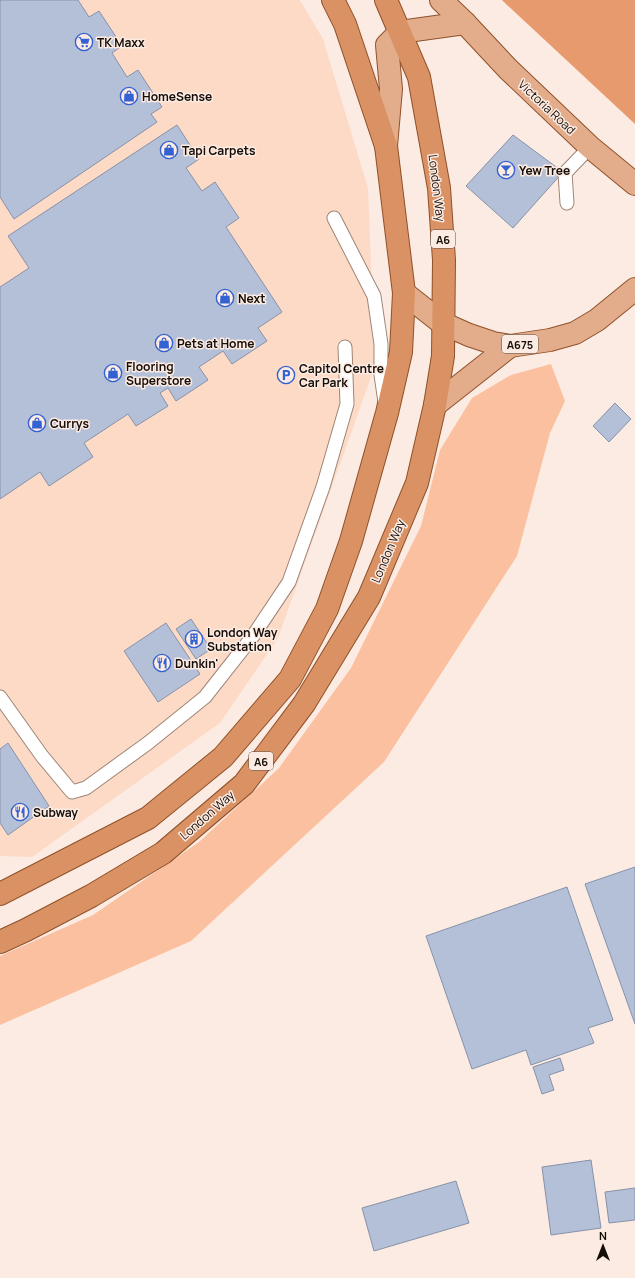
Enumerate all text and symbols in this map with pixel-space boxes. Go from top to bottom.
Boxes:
supermarket icon: TK Maxx [74,32,94,52]
place label: TK Maxx [97,34,145,51]
street label: Victoria Road [515,76,579,138]
shop icon: HomeSense [119,86,139,106]
place label: HomeSense [142,88,212,105]
shop icon: Tapi Carpets [159,140,179,160]
place label: Tapi Carpets [182,142,256,159]
street label: London Way [424,154,450,223]
bar icon: Yew Tree [496,160,516,180]
place label: Yew Tree [519,162,570,179]
road number: A6 [431,230,455,248]
shop icon: Next [215,288,235,308]
place label: Next [238,290,265,307]
shop icon: Pets at Home [154,333,174,353]
place label: Pets at Home [177,335,254,352]
road number: A675 [502,335,538,353]
place label: Flooring Superstore [126,358,191,389]
place label: Capitol Centre Car Park [299,360,384,391]
shop icon: Flooring Superstore [103,363,123,383]
parking icon: Capitol Centre Car Park [276,365,296,385]
shop icon: Currys [27,413,47,433]
place label: Currys [50,415,89,432]
street label: London Way [367,516,409,585]
place label: London Way Substation [207,624,278,655]
building icon: London Way Substation [184,629,204,649]
restaurant icon: Dunkin' [152,653,172,673]
place label: Dunkin' [175,655,218,672]
road number: A6 [249,752,273,770]
street label: London Way [176,786,239,844]
restaurant icon: Subway [10,802,30,822]
place label: Subway [33,804,78,821]
north arrow [583,1226,623,1266]
text: N [599,1228,607,1243]

